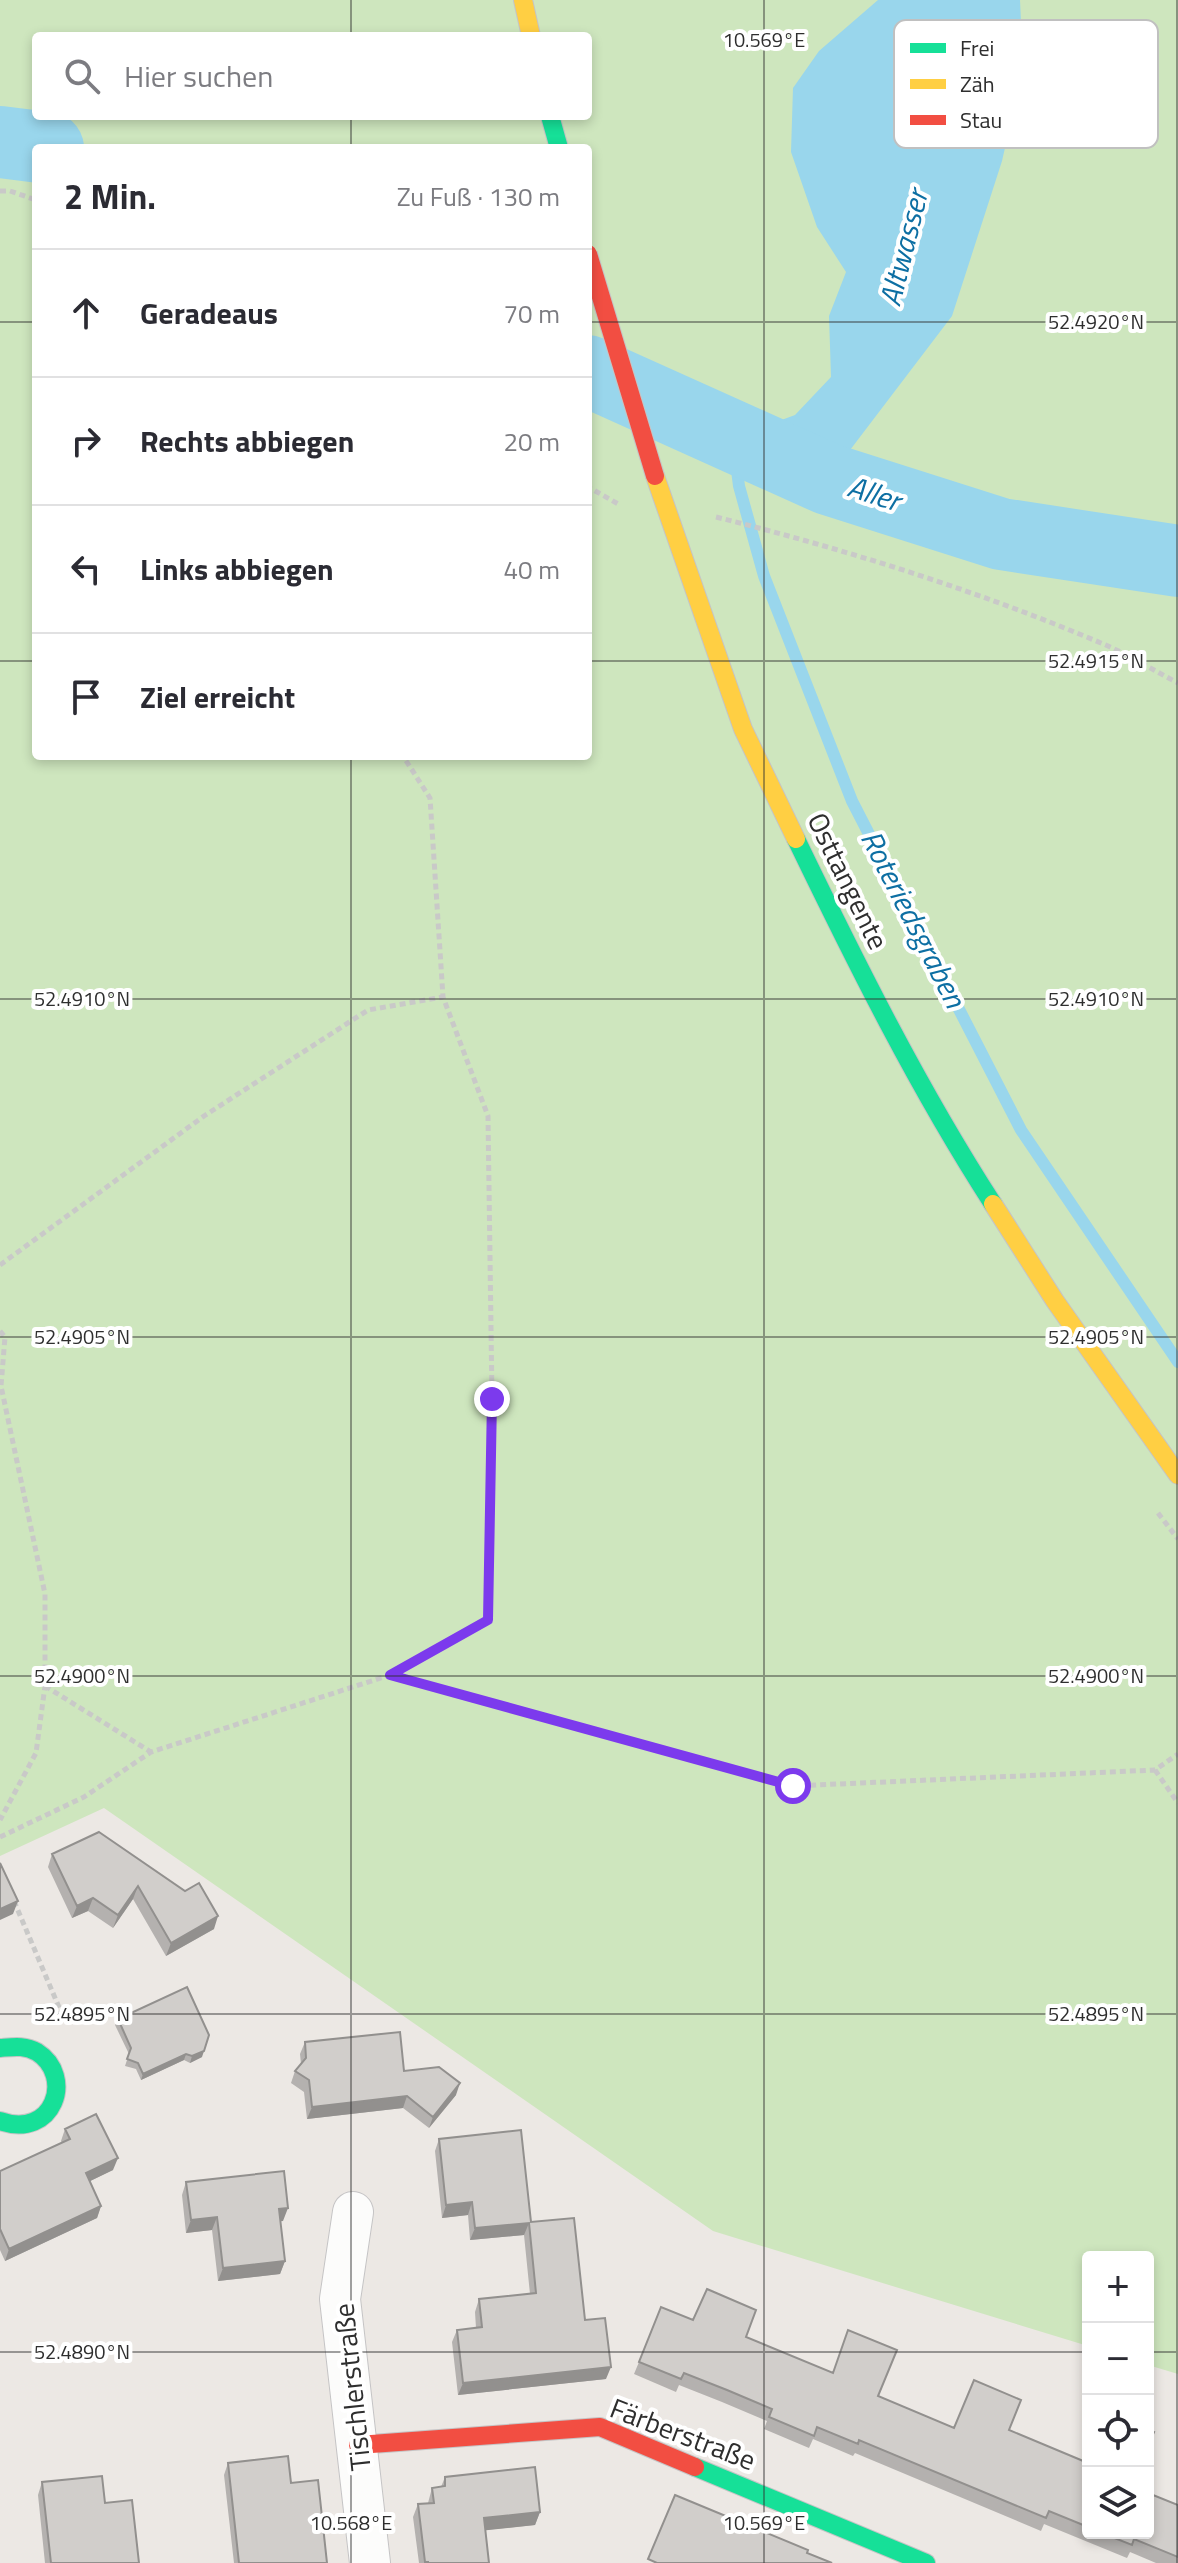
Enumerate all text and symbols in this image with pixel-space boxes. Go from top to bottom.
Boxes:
legend [894,20,1158,148]
text: 10.569°E [723,24,805,55]
text: Frei [960,31,994,65]
search box [32,32,592,120]
text: Hier suchen [124,53,273,99]
icon: search [60,54,104,98]
text: Zäh [960,67,995,101]
text: Stau [960,103,1002,137]
text: 2 Min. [64,170,156,222]
text: Zu Fuß · 130 m [397,177,560,216]
water label: Altwasser [866,181,941,311]
text: Geradeaus [140,290,278,336]
icon: ahead [64,291,108,335]
text: 70 m [503,294,560,333]
text: 52.4920°N [1048,306,1144,337]
text: Rechts abbiegen [140,418,354,464]
icon: right [64,419,108,463]
text: 20 m [503,422,560,461]
water label: Aller [842,463,910,524]
text: Links abbiegen [140,546,334,592]
icon: left [64,547,108,591]
text: 40 m [503,550,560,589]
text: 52.4915°N [1048,645,1144,676]
text: Ziel erreicht [140,674,295,720]
icon: arrive [64,675,108,719]
street label: Osttangente [797,805,900,957]
water label: Roteriedsgraben [849,822,979,1016]
text: 52.4910°N [34,983,130,1014]
text: 52.4910°N [1048,983,1144,1014]
text: 52.4905°N [34,1321,130,1352]
text: 52.4905°N [1048,1321,1144,1352]
route end [474,1381,510,1417]
text: 52.4900°N [34,1660,130,1691]
text: 52.4900°N [1048,1660,1144,1691]
route start [775,1768,811,1804]
text: 52.4895°N [34,1998,130,2029]
text: 52.4895°N [1048,1998,1144,2029]
map controls [1082,2251,1154,2539]
button: + [1082,2251,1154,2323]
street label: Tischlerstraße [321,2301,382,2473]
button: − [1082,2323,1154,2395]
text: 52.4890°N [34,2336,130,2367]
street label: Färberstraße [604,2386,762,2481]
button: locate [1082,2395,1154,2467]
button: layers [1082,2467,1154,2539]
text: 10.568°E [310,2507,392,2538]
text: 10.569°E [723,2507,805,2538]

